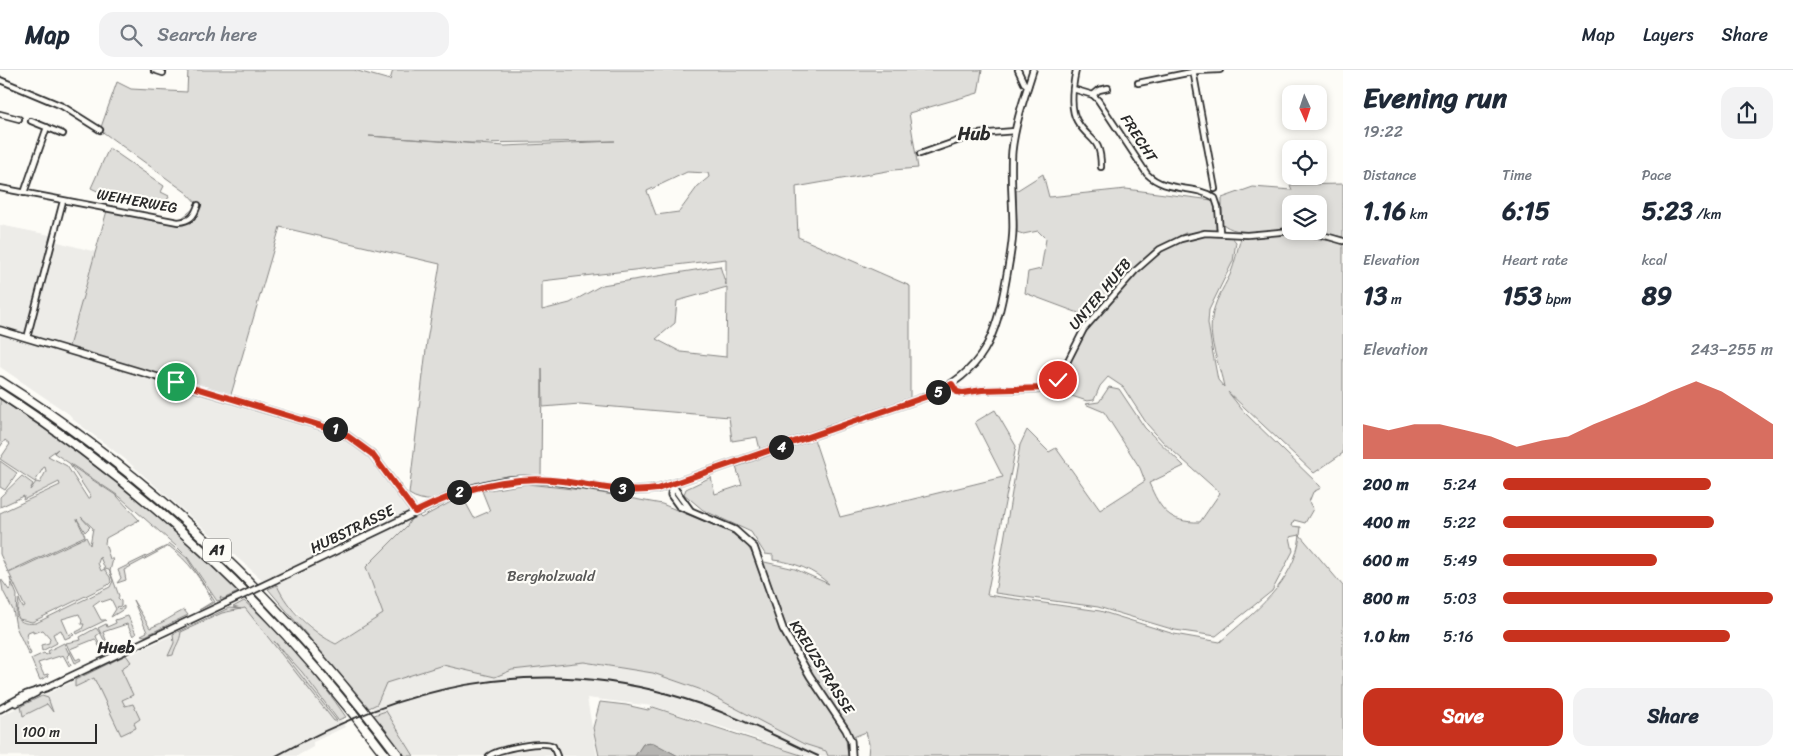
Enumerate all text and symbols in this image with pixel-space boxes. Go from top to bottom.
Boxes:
search box [99,12,449,57]
text: Map [25,14,69,56]
text: Search here [157,18,257,51]
text: Map [1582,19,1615,51]
text: Layers [1643,19,1694,51]
text: Share [1722,19,1768,51]
icon: search [117,21,145,49]
text: Evening run [1363,73,1507,122]
north arrow [1282,85,1328,130]
map controls [1282,85,1327,240]
button: share [1721,87,1773,139]
street label: FRECHT [1114,109,1165,168]
text: 19:22 [1363,117,1403,146]
district label: Hub [957,118,990,150]
button: locate [1282,140,1327,185]
text: Distance [1363,163,1416,188]
text: Time [1502,163,1532,188]
text: Pace [1642,163,1671,188]
street label: WEIHERWEG [95,181,179,221]
text: 1.16 [1363,188,1406,233]
text: 6:15 [1502,188,1550,233]
text: 5:23 [1642,188,1693,233]
button: layers [1282,195,1327,240]
text: km [1406,202,1428,227]
text: /km [1693,202,1721,227]
text: Elevation [1363,248,1420,273]
text: Heart rate [1502,248,1568,273]
text: kcal [1642,248,1667,273]
street label: UNTER HUEB [1062,252,1138,336]
text: 13 [1363,273,1387,318]
text: 153 [1502,273,1542,318]
text: 89 [1642,273,1672,318]
text: m [1387,287,1402,312]
text: bpm [1542,287,1572,312]
text: Elevation [1363,335,1428,364]
text: 243–255 m [1691,335,1773,364]
pin [1037,359,1079,401]
pin [155,361,197,403]
icon: check [1044,366,1072,394]
icon: arrive [162,368,190,396]
pin: 5 [926,380,950,404]
text: 5 [934,380,943,405]
pin: 1 [322,416,348,442]
text: 1 [332,417,339,442]
pin: 4 [768,434,794,460]
text: 4 [777,435,786,460]
text: 200 m [1363,470,1409,499]
text: 5:24 [1443,470,1477,499]
pin: 3 [610,476,634,502]
text: 3 [619,477,626,502]
pin: 2 [446,480,472,504]
text: 2 [455,480,464,505]
street label: HUBSTRASSE [305,497,400,561]
text: 400 m [1363,508,1410,537]
text: 5:22 [1443,508,1476,537]
road number: A1 [203,538,231,562]
text: 600 m [1363,546,1409,575]
text: 5:49 [1443,546,1477,575]
park label: Bergholzwald [507,563,596,589]
text: 800 m [1363,584,1409,613]
text: 5:03 [1443,584,1477,613]
street label: KREUZSTRASSE [783,615,862,721]
text: 1.0 km [1363,622,1410,651]
text: 5:16 [1443,622,1474,651]
district label: Hueb [97,633,135,662]
button: Save [1363,688,1563,746]
button: Share [1573,688,1773,746]
text: 100 m [22,720,60,745]
scale bar [15,721,98,744]

